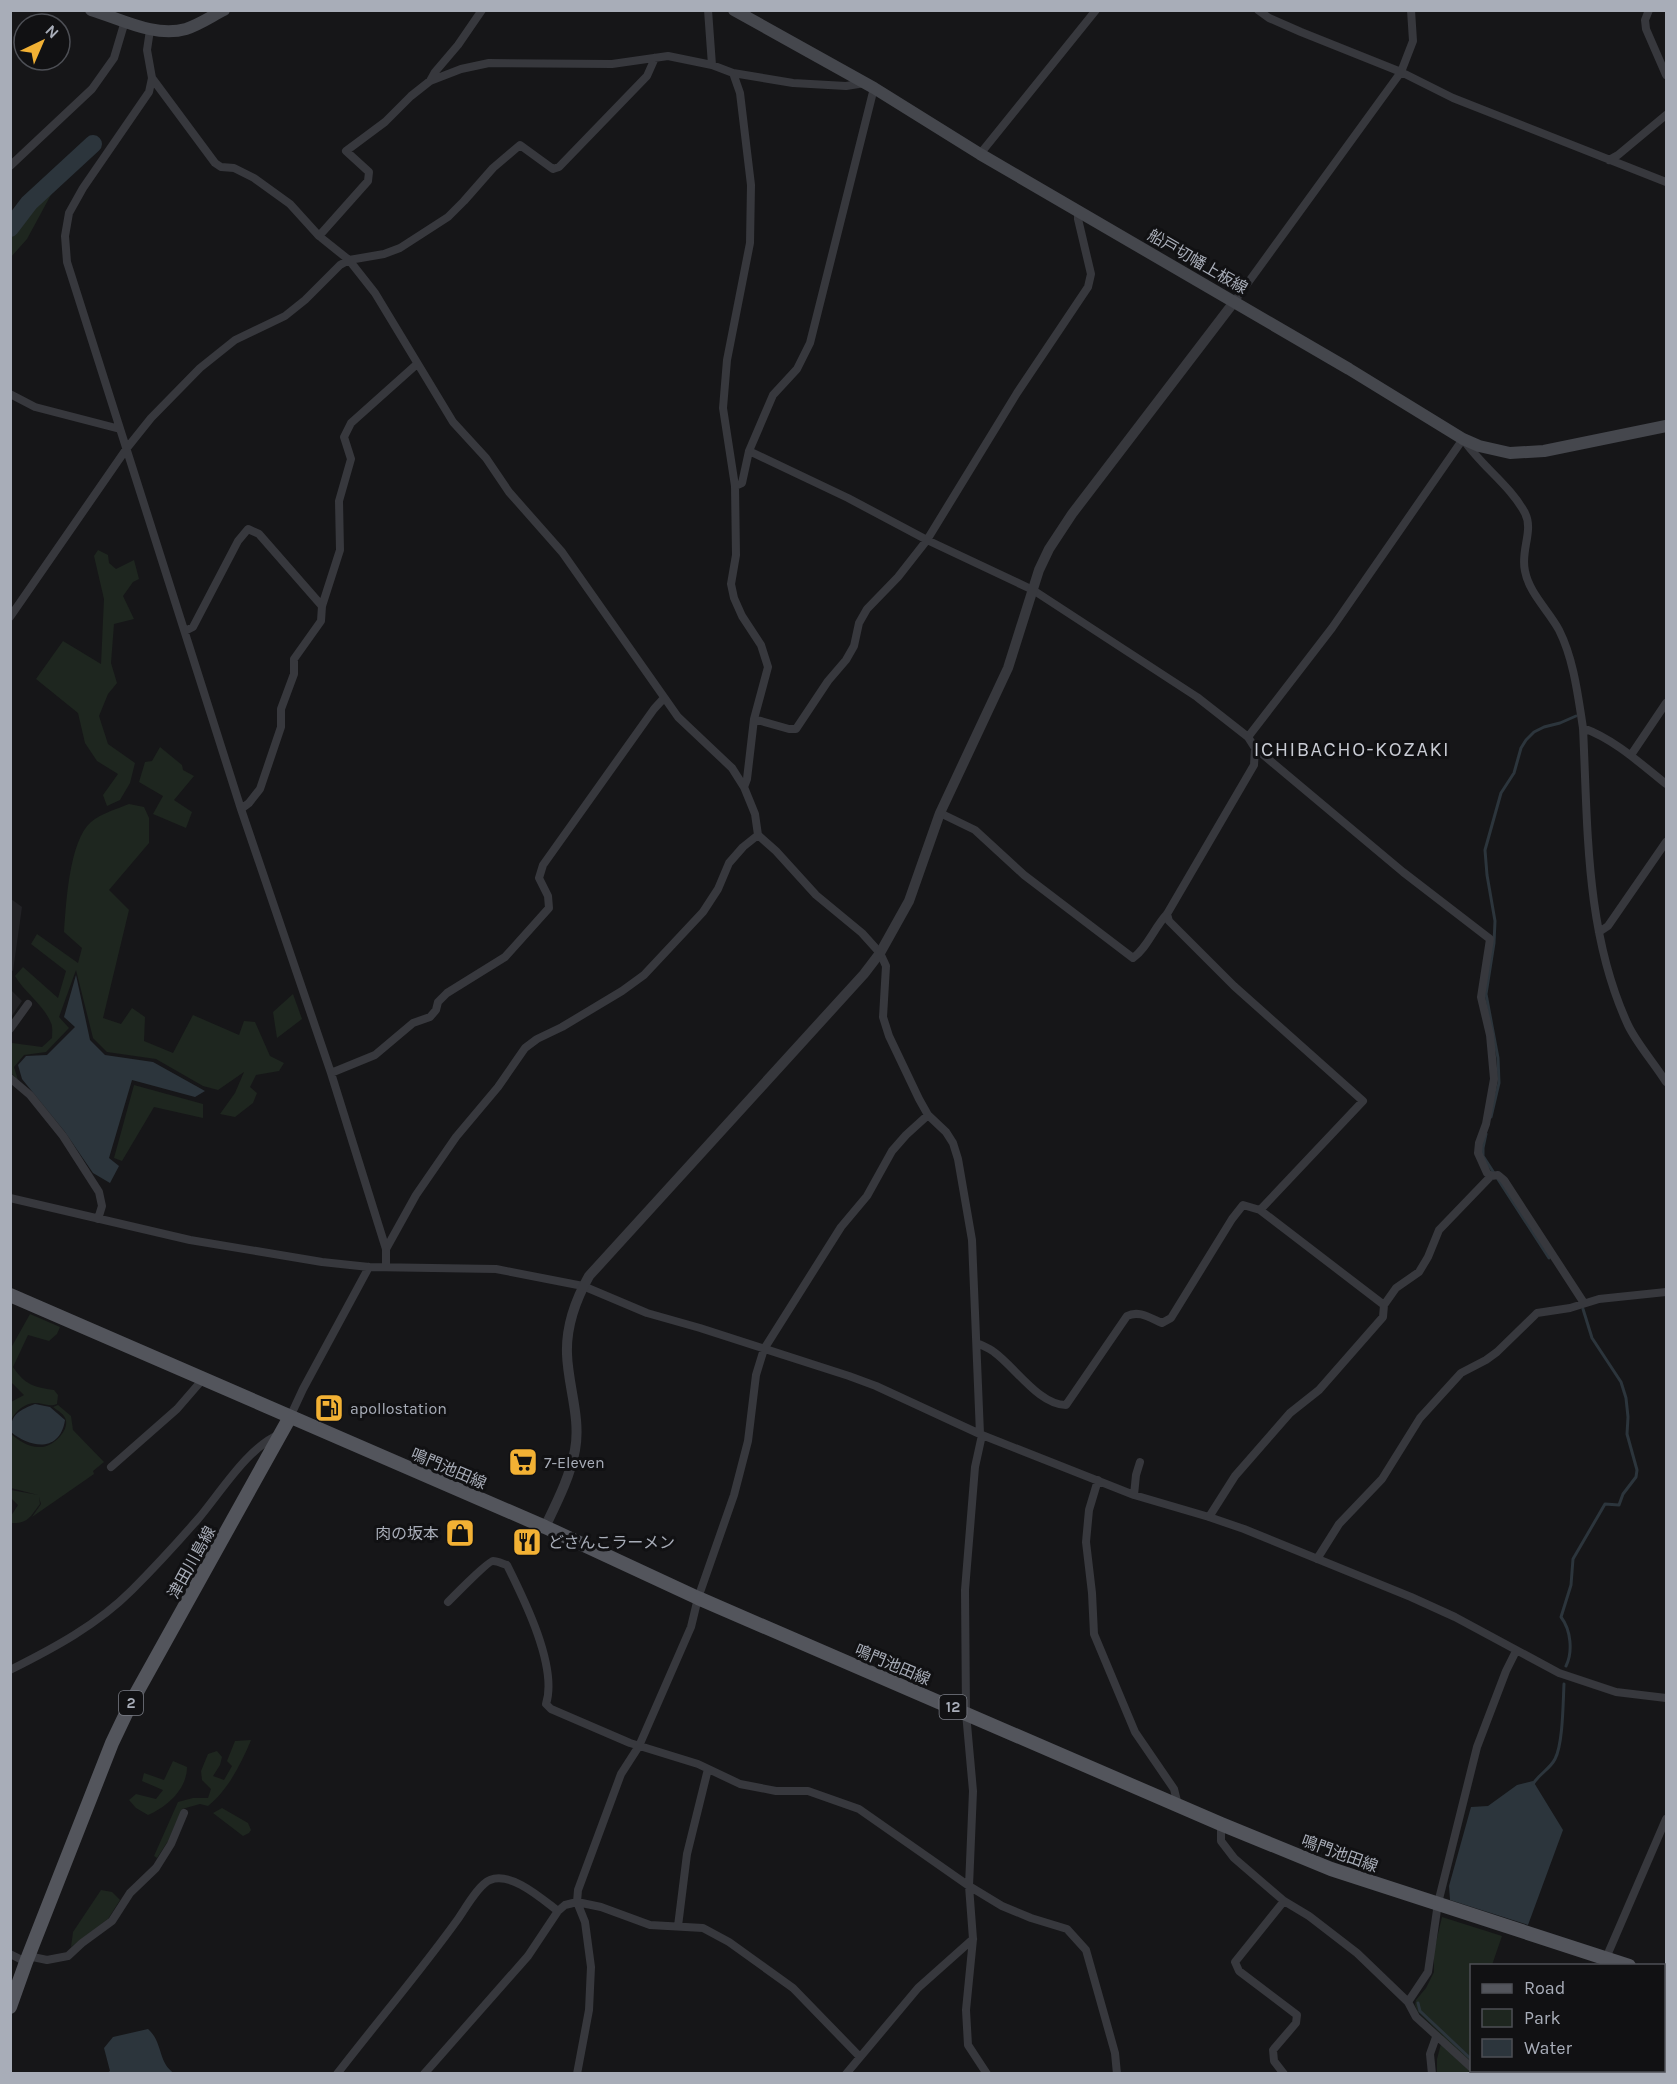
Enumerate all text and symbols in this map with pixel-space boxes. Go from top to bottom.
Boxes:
north arrow [12,12,72,72]
text: N [41,21,63,42]
street label: 船戸切幡上板線 [1144,225,1251,298]
district label: ICHIBACHO-KOZAKI [1254,738,1450,761]
fuel station icon: apollostation [313,1392,345,1424]
place label: apollostation [350,1399,447,1418]
street label: 鳴門池田線 [408,1444,489,1493]
supermarket icon: 7-Eleven [507,1446,539,1478]
place label: 7-Eleven [544,1453,605,1472]
shop icon: 肉の坂本 [444,1517,476,1549]
street label: 津田川島線 [164,1523,219,1602]
place label: 肉の坂本 [375,1524,439,1543]
restaurant icon: どさんこラーメン [511,1526,543,1558]
place label: どさんこラーメン [548,1533,675,1552]
street label: 鳴門池田線 [852,1640,933,1689]
road number: 2 [119,1691,143,1715]
road number: 12 [940,1695,966,1719]
street label: 鳴門池田線 [1299,1831,1381,1876]
legend [1470,1964,1665,2072]
text: Road [1524,1977,1565,1999]
text: Park [1524,2007,1561,2029]
text: Water [1524,2037,1572,2059]

